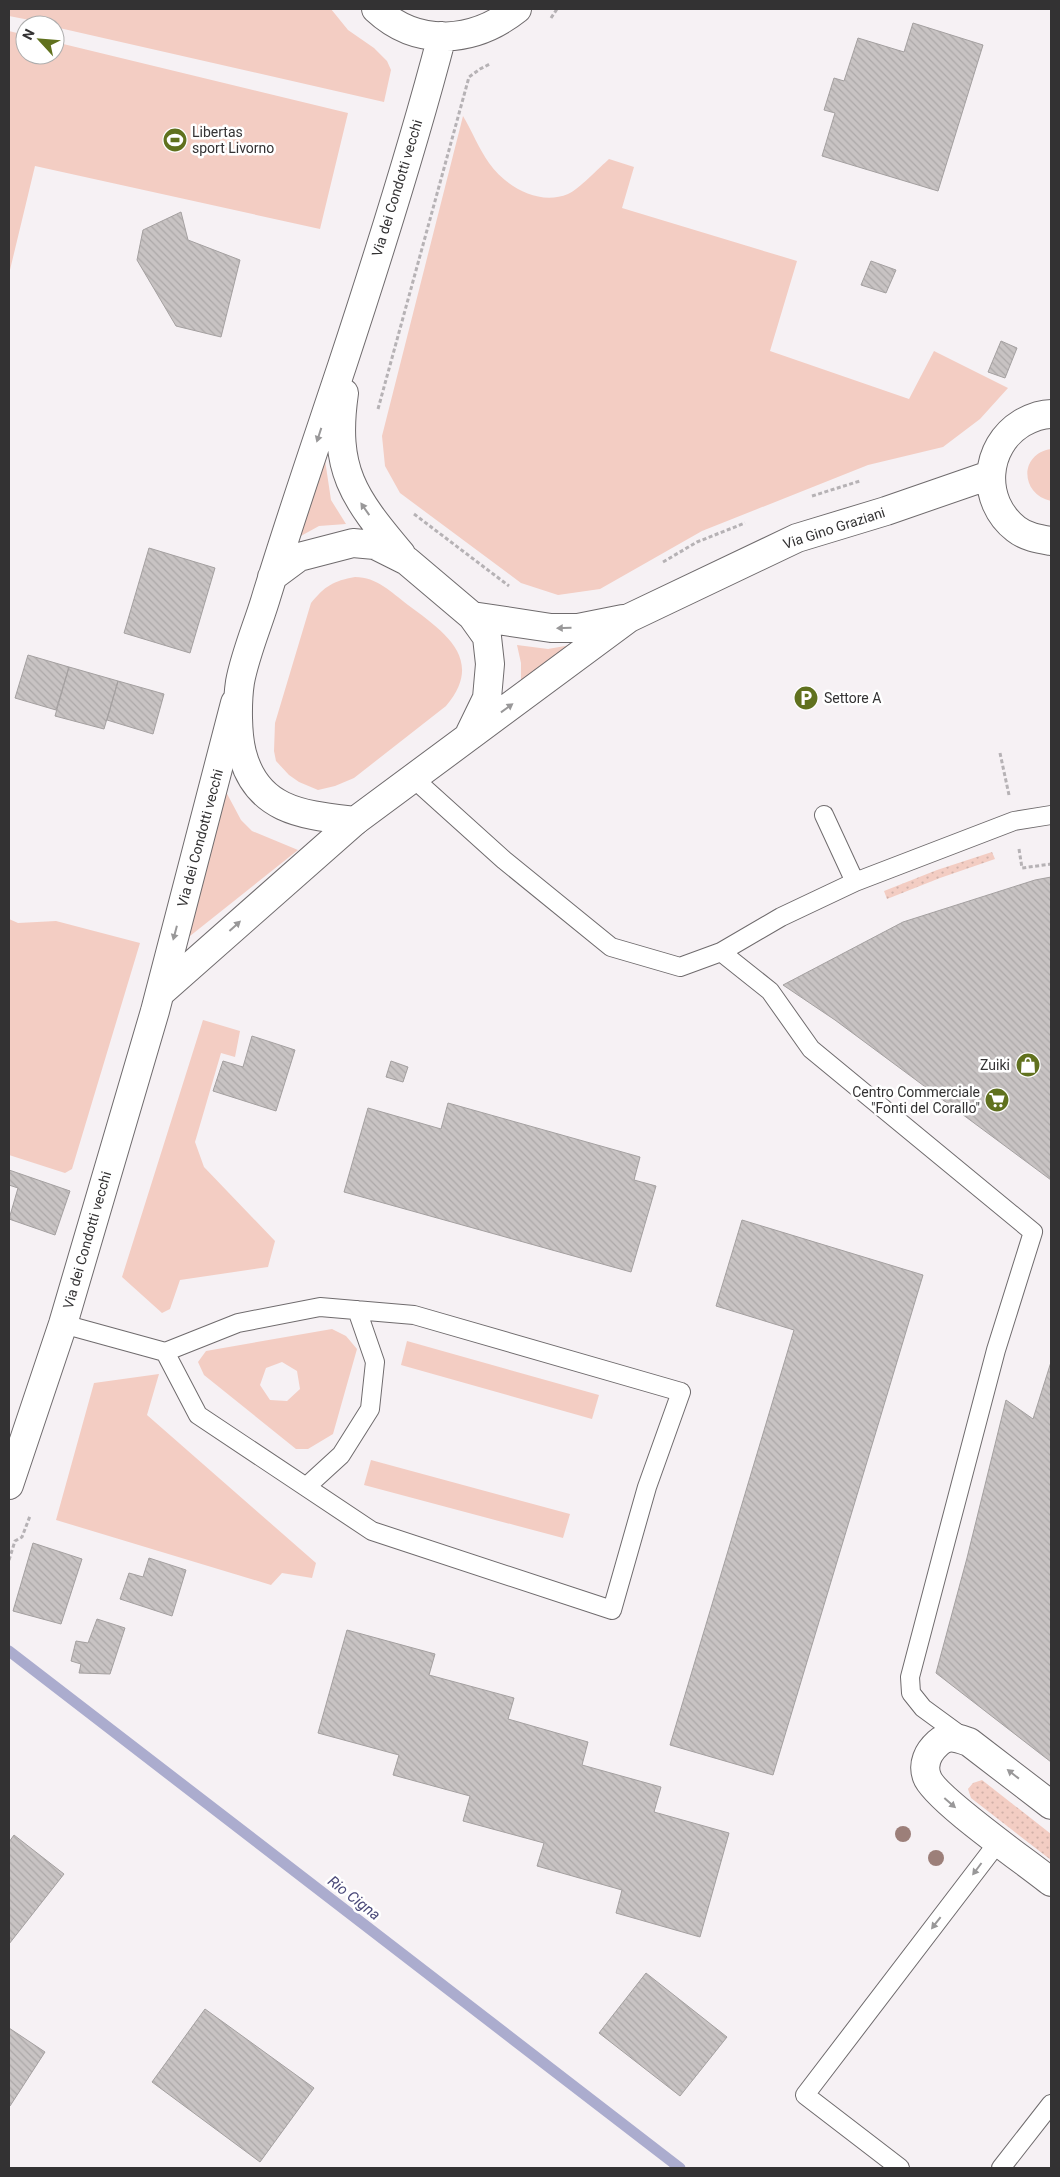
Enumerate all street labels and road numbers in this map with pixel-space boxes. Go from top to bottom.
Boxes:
street label: Via dei Condotti vecchi [369,118,425,258]
street label: Via Gino Graziani [781,504,887,552]
street label: Via dei Condotti vecchi [174,767,226,909]
street label: Via dei Condotti vecchi [60,1169,114,1311]

